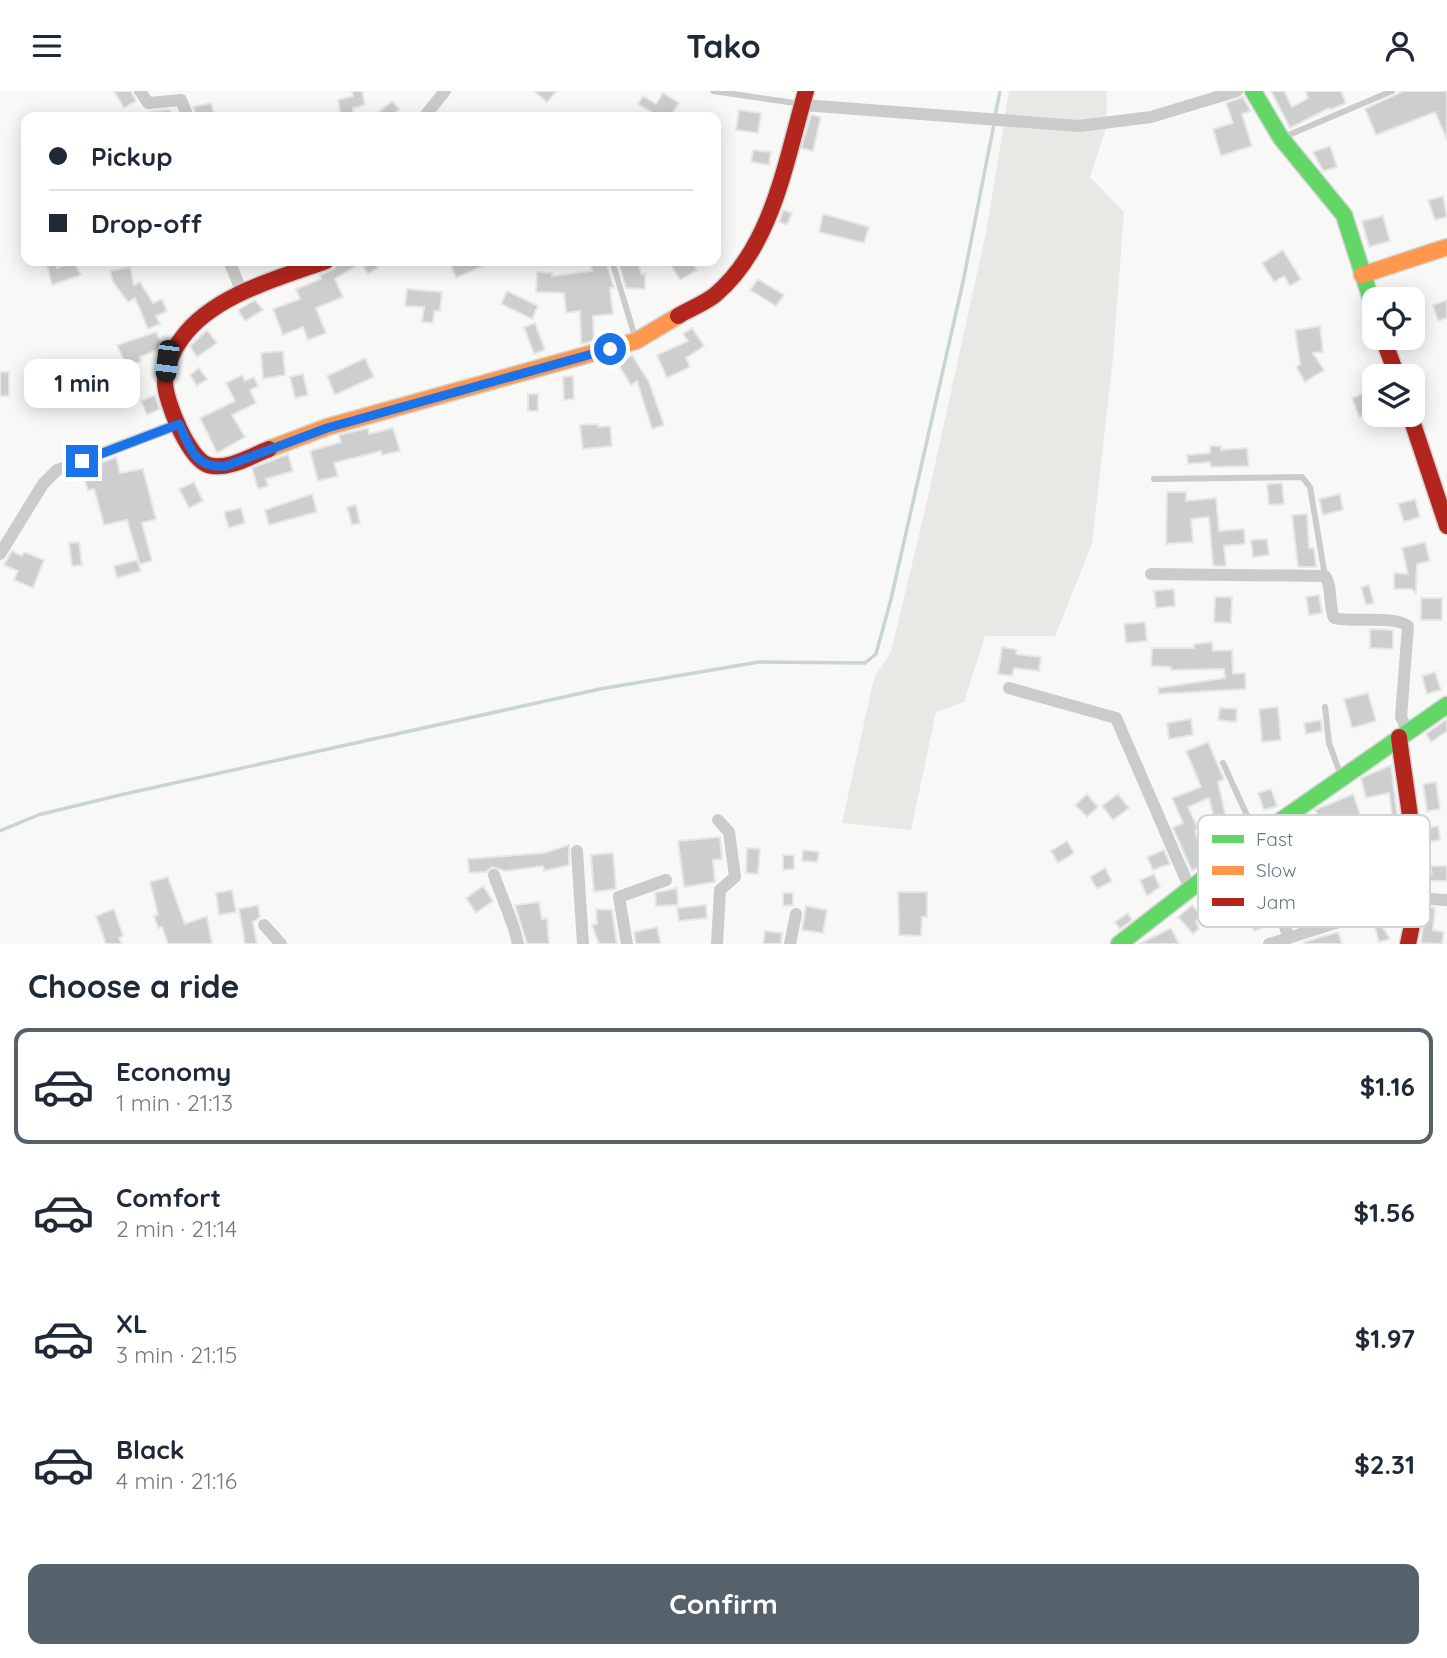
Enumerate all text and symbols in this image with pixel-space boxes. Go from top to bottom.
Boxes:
text: Tako [686,26,761,66]
icon: menu [28,27,66,65]
icon: person [1381,27,1419,65]
text: Pickup [91,140,173,173]
text: Drop-off [91,207,202,240]
map controls [1362,287,1425,427]
button: locate [1362,287,1425,350]
route start [594,333,626,365]
car [155,339,180,383]
callout: 1 min [24,359,140,409]
button: layers [1362,364,1425,427]
text: 1 min [54,369,110,398]
route end [66,445,98,477]
legend [1198,815,1430,927]
text: Fast [1256,827,1293,851]
text: Slow [1256,858,1297,882]
text: Jam [1256,890,1296,914]
text: Choose a ride [28,966,240,1006]
icon: car [32,1055,95,1118]
text: Economy [116,1055,231,1088]
text: $1.16 [1360,1070,1415,1103]
text: 1 min · 21:13 [116,1088,233,1117]
icon: car [32,1181,95,1244]
text: Comfort [116,1181,221,1214]
text: $1.56 [1354,1196,1415,1229]
text: 2 min · 21:14 [116,1214,237,1243]
icon: car [32,1307,95,1370]
text: XL [116,1307,148,1340]
text: $1.97 [1355,1322,1415,1355]
text: 3 min · 21:15 [116,1340,237,1369]
icon: car [32,1433,95,1496]
text: Black [116,1433,185,1466]
text: $2.31 [1354,1448,1415,1481]
text: 4 min · 21:16 [116,1466,237,1495]
button: Confirm [28,1564,1419,1644]

